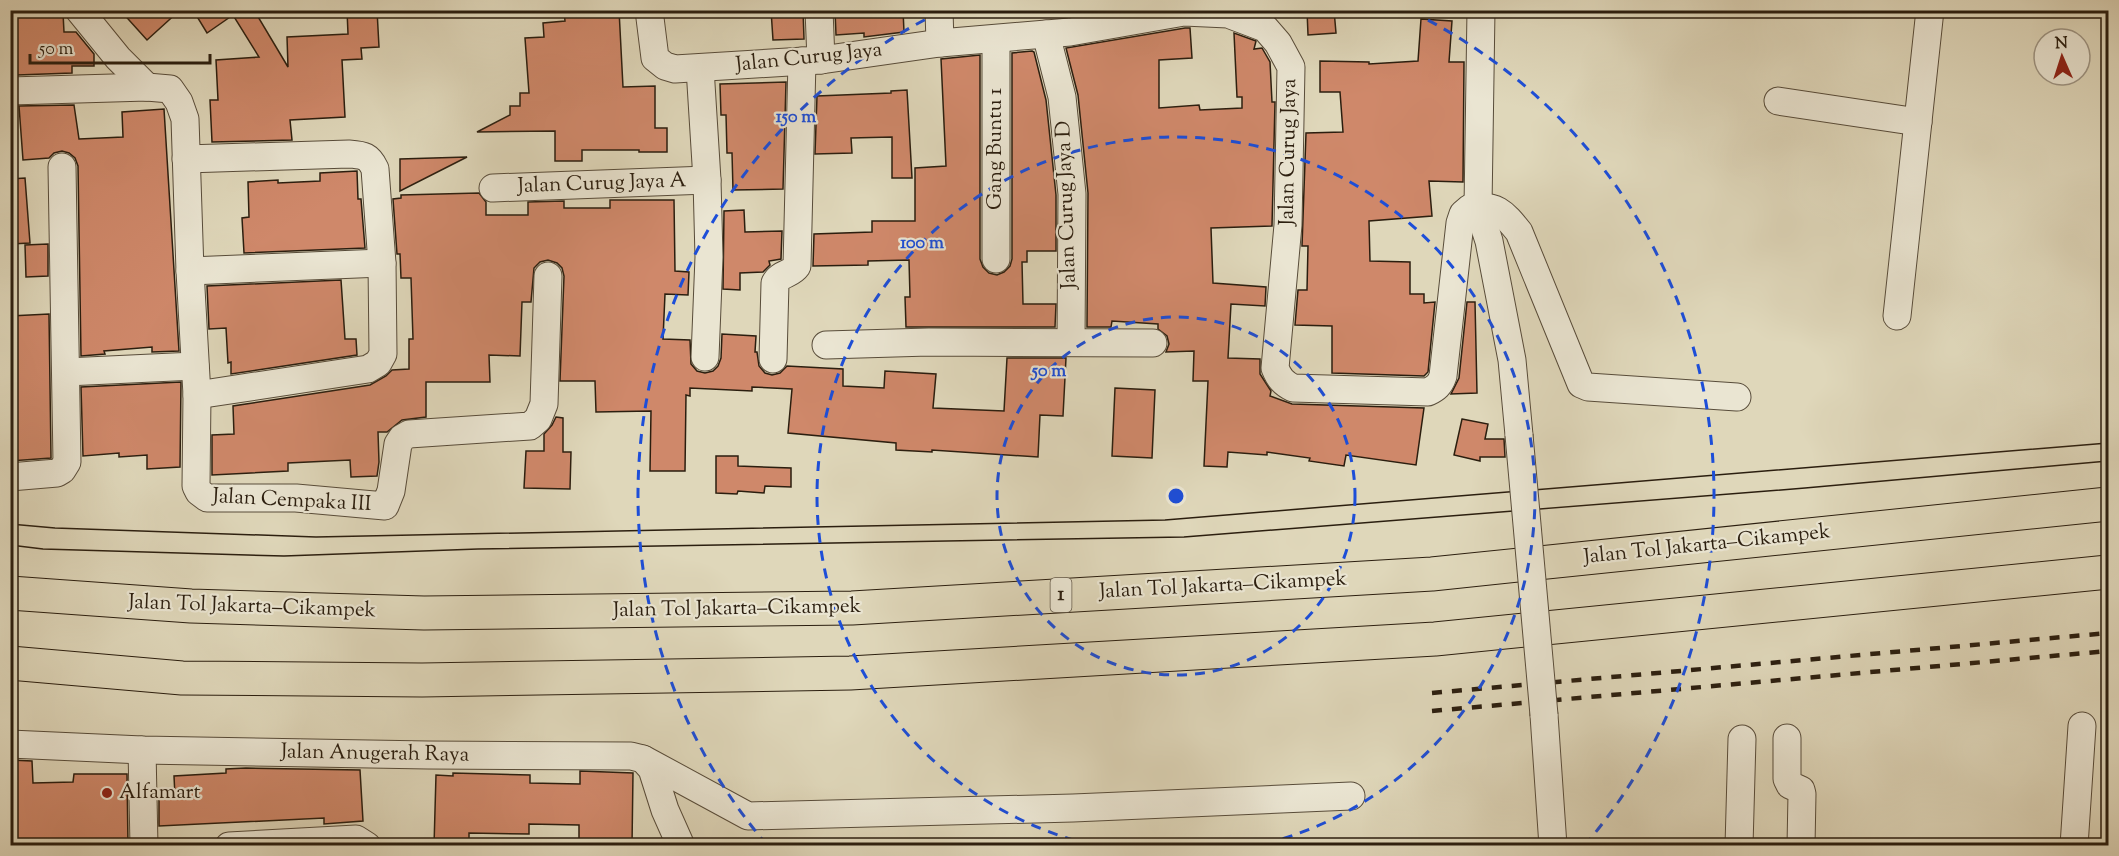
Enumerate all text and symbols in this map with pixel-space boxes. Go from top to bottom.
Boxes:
scale bar [30,27,210,65]
north arrow [2032,27,2092,87]
text: N [2054,33,2069,56]
street label: Jalan Curug Jaya [733,35,884,81]
text: 50 m [38,37,74,63]
street label: Jalan Curug Jaya [1273,78,1305,227]
street label: Gang Buntu 1 [981,88,1011,210]
text: 150 m [776,105,816,131]
street label: Jalan Curug Jaya D [1049,120,1085,291]
street label: Jalan Curug Jaya A [516,166,687,202]
text: 100 m [900,231,944,257]
text: 50 m [1030,359,1066,385]
street label: Jalan Cempaka III [211,482,372,520]
centre of rings [1166,486,1186,506]
street label: Jalan Tol Jakarta–Cikampek [1581,517,1832,573]
street label: Jalan Tol Jakarta–Cikampek [1097,565,1348,608]
road number: 1 [1050,578,1072,612]
street label: Jalan Tol Jakarta–Cikampek [127,588,377,626]
street label: Jalan Tol Jakarta–Cikampek [612,592,862,626]
street label: Jalan Anugerah Raya [280,737,470,771]
place label: Alfamart [119,778,201,808]
marker: Alfamart [100,786,114,800]

